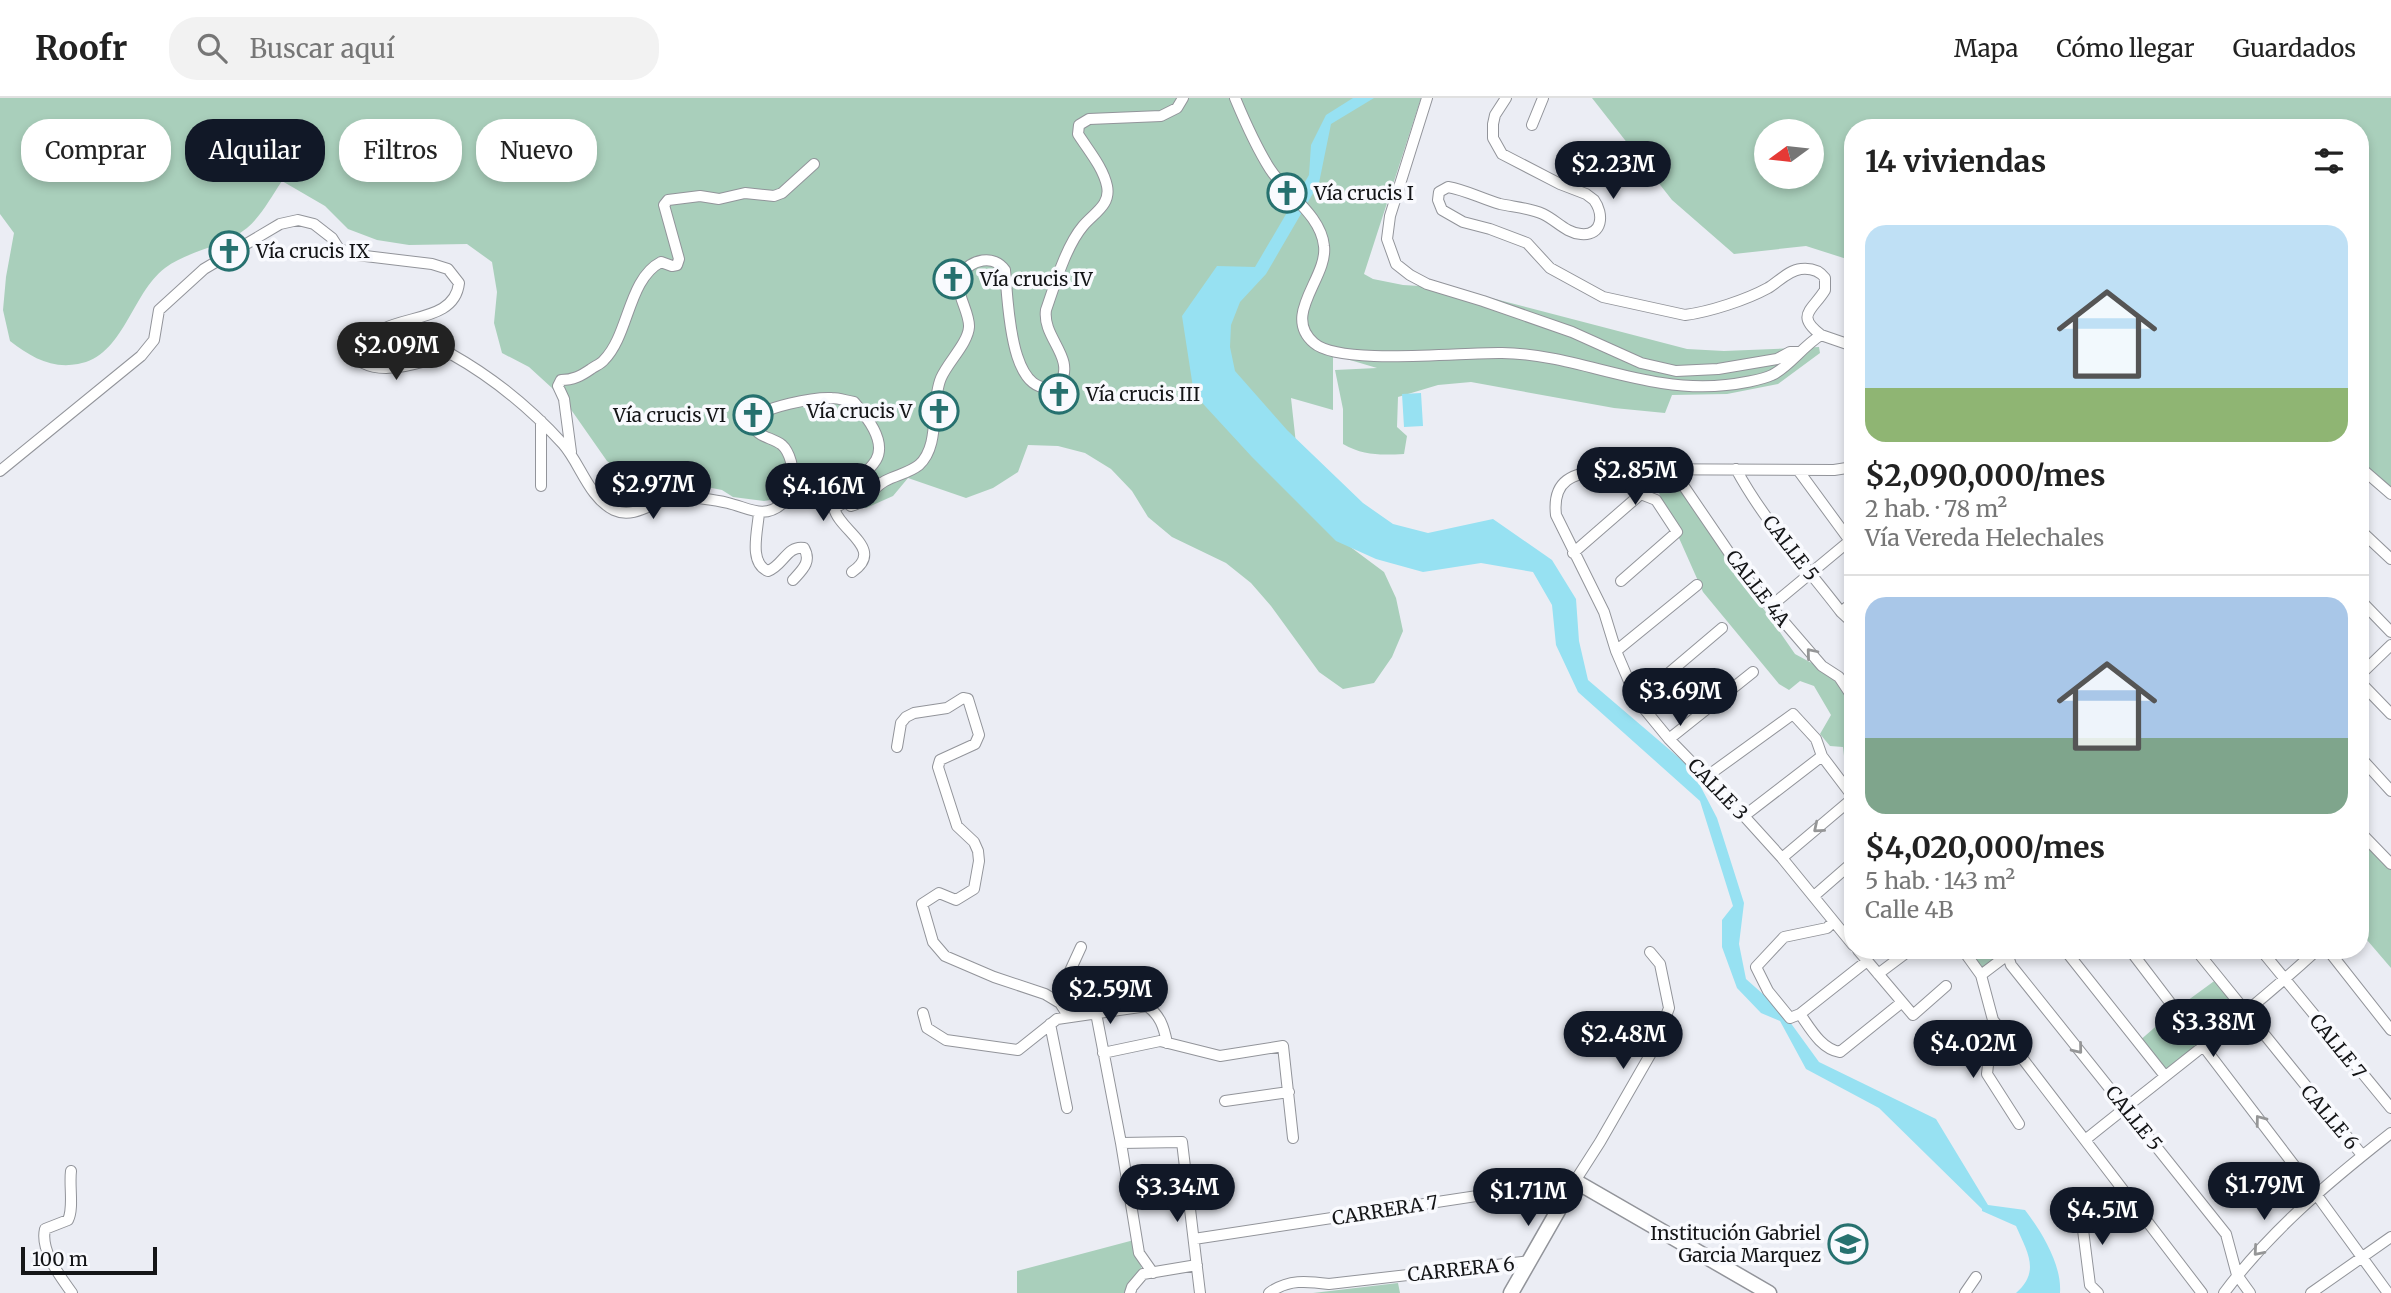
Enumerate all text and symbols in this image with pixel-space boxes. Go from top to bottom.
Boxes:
search box [169,17,659,80]
text: Roofr [35,28,127,69]
icon: search [193,29,231,67]
text: Buscar aquí [249,32,395,65]
text: Mapa [1954,33,2018,64]
text: Cómo llegar [2056,33,2195,64]
text: Guardados [2233,33,2356,64]
chip: Comprar [21,119,171,182]
chip: Alquilar [185,119,325,182]
chip: Filtros [339,119,462,182]
chip: Nuevo [476,119,597,182]
north arrow [1754,119,1824,189]
map controls [1754,119,1824,189]
pin: $2.23M [1556,141,1670,201]
text: 14 viviendas [1865,142,2046,180]
icon: filters [2310,142,2348,180]
text: $2.23M [1571,149,1655,178]
church icon: Vía crucis I [1266,172,1308,214]
place label: Vía crucis I [1313,181,1414,205]
church icon: Vía crucis IX [208,230,250,272]
place label: Vía crucis IX [255,239,370,263]
church icon: Vía crucis IV [932,258,974,300]
place label: Vía crucis IV [979,267,1094,291]
icon: home [2044,271,2170,397]
pin: $2.09M [339,322,453,382]
text: $2.09M [353,330,439,359]
church icon: Vía crucis III [1038,373,1080,415]
place label: Vía crucis III [1085,382,1200,406]
church icon: Vía crucis V [918,390,960,432]
church icon: Vía crucis VI [732,394,774,436]
place label: Vía crucis V [806,399,913,423]
place label: Vía crucis VI [612,403,726,427]
pin: $2.85M [1578,448,1692,507]
text: $2.85M [1593,455,1677,484]
text: $2,090,000/mes [1865,456,2105,494]
pin: $2.97M [596,462,710,521]
pin: $4.16M [766,464,880,523]
text: $2.97M [611,469,695,498]
text: $4.16M [781,471,865,500]
text: 2 hab. · 78 m² [1865,494,2007,523]
street label: CALLE 5 [1758,510,1824,586]
text: Vía Vereda Helechales [1865,523,2104,552]
street label: CALLE 4A [1721,545,1796,631]
icon: home [2044,643,2170,769]
one-way arrow [1807,648,1819,661]
pin: $3.69M [1623,668,1737,728]
text: $3.69M [1638,676,1722,705]
street label: CALLE 3 [1683,753,1753,825]
one-way arrow [1813,820,1826,832]
text: $4,020,000/mes [1865,828,2105,866]
text: 5 hab. · 143 m² [1865,866,2015,895]
text: Calle 4B [1865,895,1953,924]
pin: $2.59M [1053,967,1167,1026]
text: $2.59M [1068,974,1152,1003]
pin: $3.38M [2156,1000,2270,1059]
text: $3.38M [2171,1007,2255,1036]
street label: CALLE 7 [2305,1009,2371,1083]
pin: $2.48M [1566,1012,1680,1071]
text: $2.48M [1580,1019,1666,1048]
pin: $4.02M [1916,1020,2030,1080]
text: $4.02M [1930,1028,2016,1057]
one-way arrow [2070,1041,2083,1053]
street label: CALLE 6 [2296,1080,2364,1154]
street label: CALLE 5 [2101,1081,2167,1155]
one-way arrow [2256,1115,2269,1128]
pin: $1.79M [2207,1162,2321,1222]
pin: $3.34M [1120,1164,1234,1224]
pin: $1.71M [1471,1168,1585,1228]
text: $1.79M [2224,1170,2304,1199]
text: $3.34M [1135,1172,1219,1201]
text: $1.71M [1489,1176,1567,1205]
pin: $4.5M [2053,1188,2151,1247]
street label: CARRERA 7 [1330,1190,1440,1230]
text: $4.5M [2066,1195,2138,1224]
place label: Institución Gabriel Garcia Marquez [1650,1221,1821,1267]
school or university icon: Institución Gabriel Garcia Marquez [1827,1223,1869,1265]
one-way arrow [2254,1243,2267,1256]
scale bar [21,1244,158,1276]
text: 100 m [32,1247,88,1271]
street label: CARRERA 6 [1406,1251,1516,1287]

